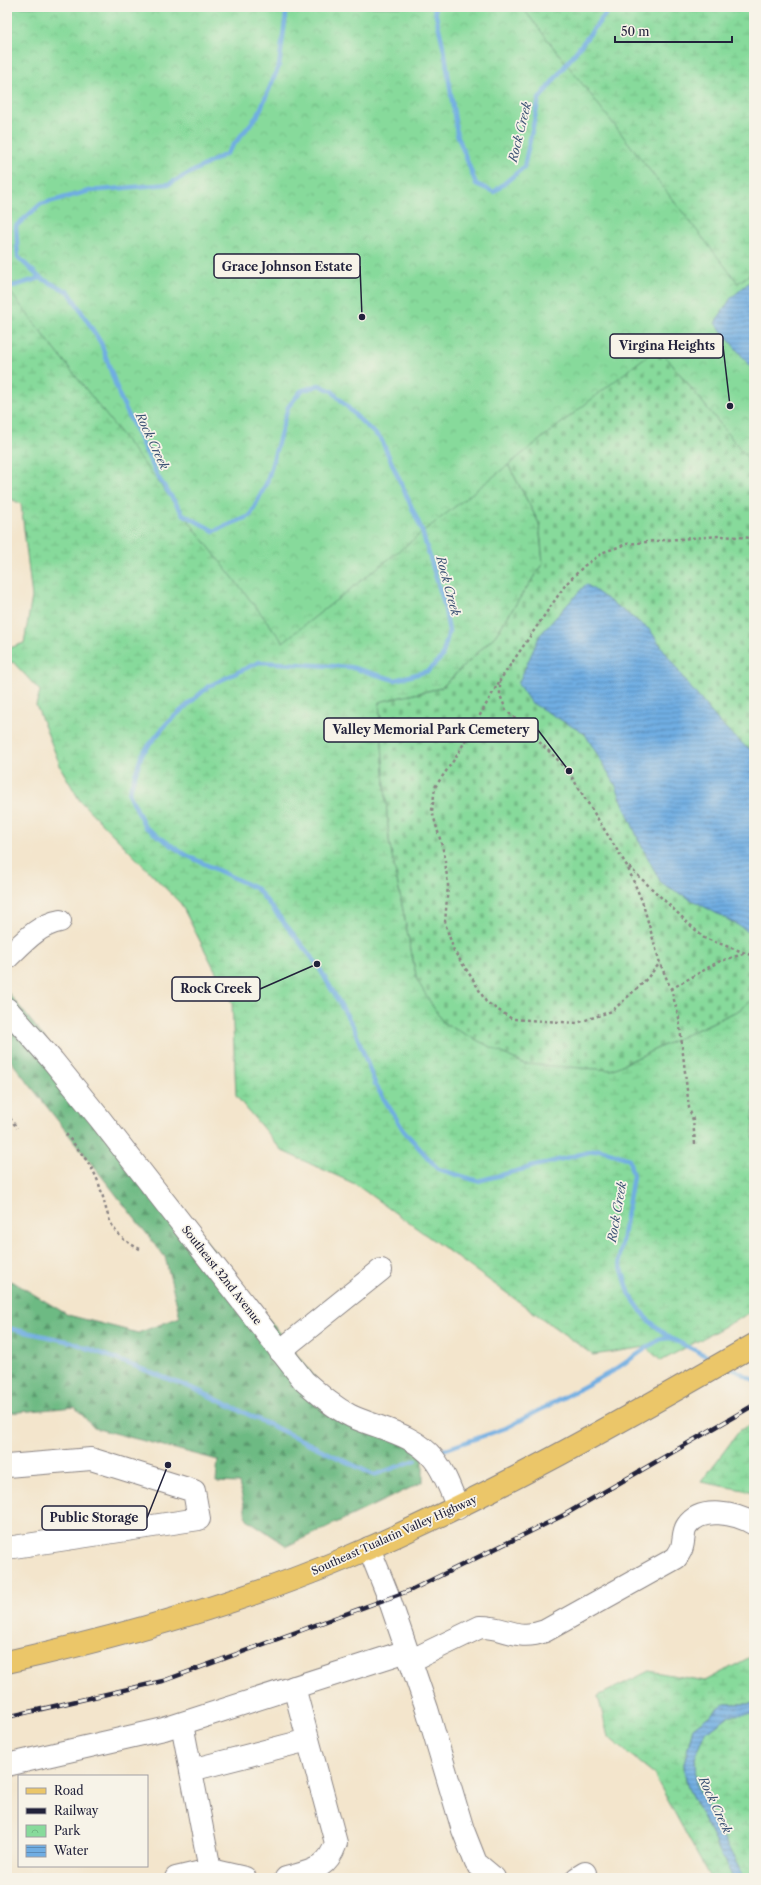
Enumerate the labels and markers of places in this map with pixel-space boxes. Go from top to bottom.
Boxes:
callout: Grace Johnson Estate [214,254,360,278]
callout: Virgina Heights [610,334,723,358]
callout: Valley Memorial Park Cemetery [324,718,538,742]
callout: Rock Creek [172,977,260,1001]
callout: Public Storage [42,1506,147,1530]

